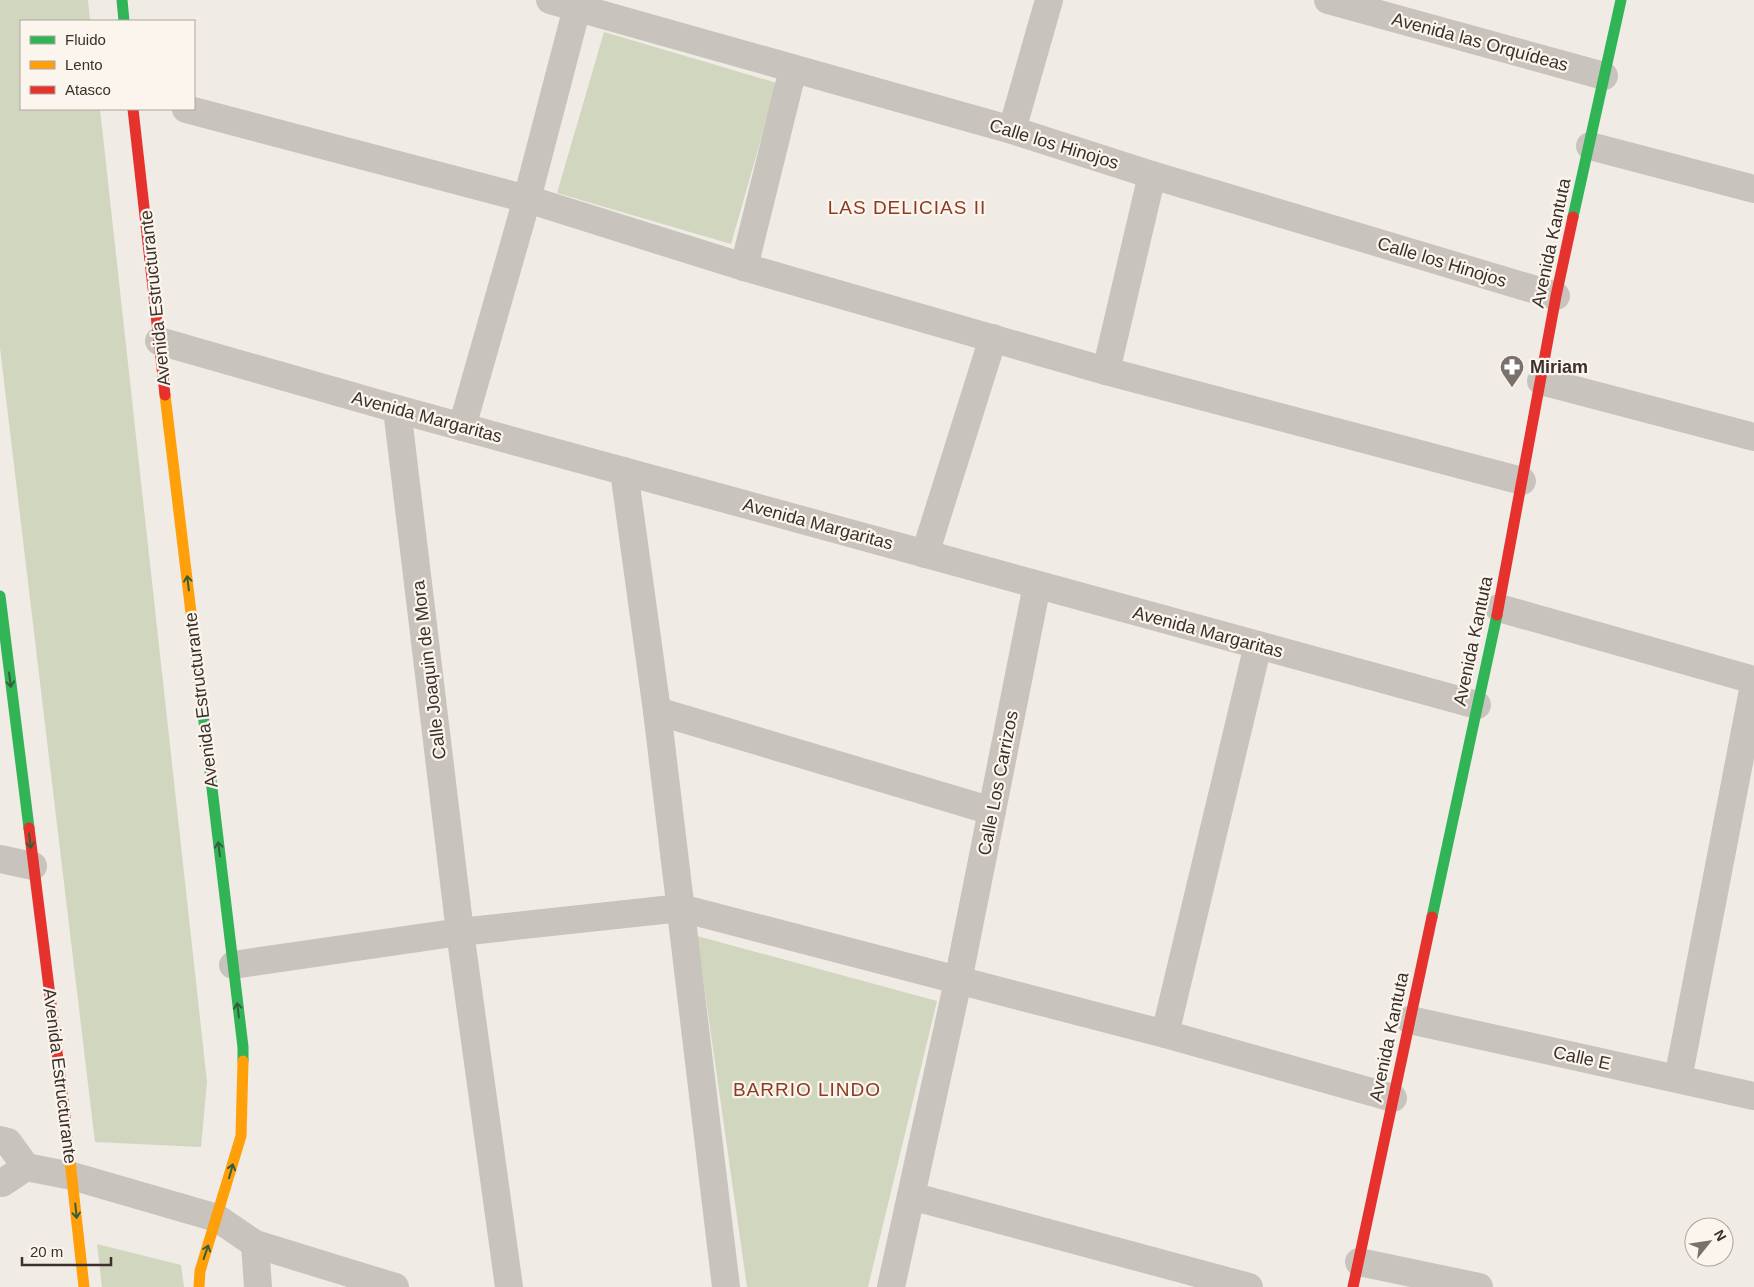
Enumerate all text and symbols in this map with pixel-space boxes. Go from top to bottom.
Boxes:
street label: Avenida las Orquídeas [1390,9,1570,75]
legend [20,20,195,110]
text: Fluido [65,31,106,48]
text: Lento [65,56,103,73]
text: Atasco [65,81,111,98]
street label: Calle los Hinojos [987,115,1121,173]
street label: Avenida Kantuta [1528,176,1575,310]
district label: LAS DELICIAS II [828,197,986,218]
street label: Avenida Estructurante [136,209,174,387]
street label: Calle los Hinojos [1375,233,1509,291]
pharmacy icon: Miriam [1499,354,1525,388]
place label: Miriam [1530,357,1588,377]
street label: Avenida Margaritas [350,387,504,447]
street label: Avenida Margaritas [741,494,895,554]
street label: Avenida Kantuta [1450,574,1497,708]
one-way arrow [183,576,193,592]
street label: Calle Joaquin de Mora [408,578,450,761]
street label: Avenida Margaritas [1131,602,1285,662]
street label: Avenida Estructurante [180,611,222,789]
one-way arrow [5,671,15,687]
street label: Calle Los Carrizos [974,709,1022,857]
one-way arrow [25,833,35,849]
one-way arrow [214,841,224,857]
street label: Avenida Kantuta [1366,970,1413,1104]
street label: Avenida Estructurante [39,987,81,1165]
one-way arrow [233,1003,243,1019]
street label: Calle E [1552,1042,1612,1074]
district label: BARRIO LINDO [733,1079,881,1100]
one-way arrow [227,1164,237,1180]
one-way arrow [71,1202,81,1218]
north arrow [1684,1217,1734,1267]
text: N [1711,1227,1730,1244]
scale bar [22,1234,111,1266]
text: 20 m [30,1243,63,1260]
one-way arrow [202,1245,211,1260]

